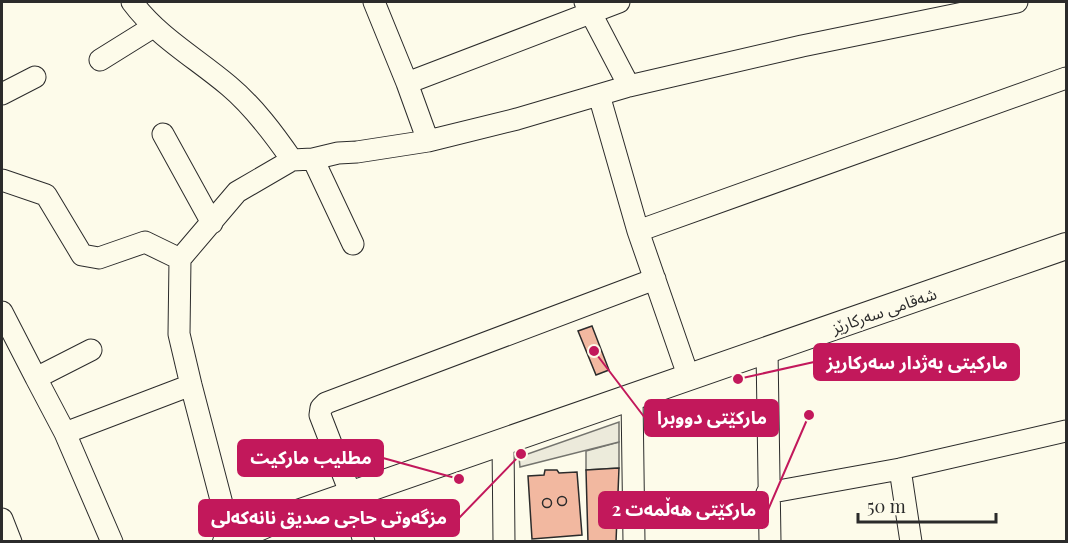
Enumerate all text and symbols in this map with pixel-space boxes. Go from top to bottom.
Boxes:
street label: شەقامی سەرکارێز [828,282,939,338]
callout: مارکیتی بەژدار سەرکاریز [814,344,1019,380]
text: مارکیتی بەژدار سەرکاریز [825,350,1008,374]
callout: ماركێتى دووبرا [645,400,778,436]
text: ماركێتى دووبرا [657,405,767,429]
callout: مطلیب مارکیت [238,440,383,476]
text: مطلیب مارکیت [250,445,372,469]
scale bar [858,486,996,524]
callout: مارکێتی هەڵمەت 2 [599,492,768,528]
text: 50 m [867,494,906,518]
text: مارکێتی هەڵمەت 2 [612,497,756,521]
callout: مزگەوتی حاجی صدیق نانەکەلی [199,500,459,536]
text: مزگەوتی حاجی صدیق نانەکەلی [211,505,447,529]

